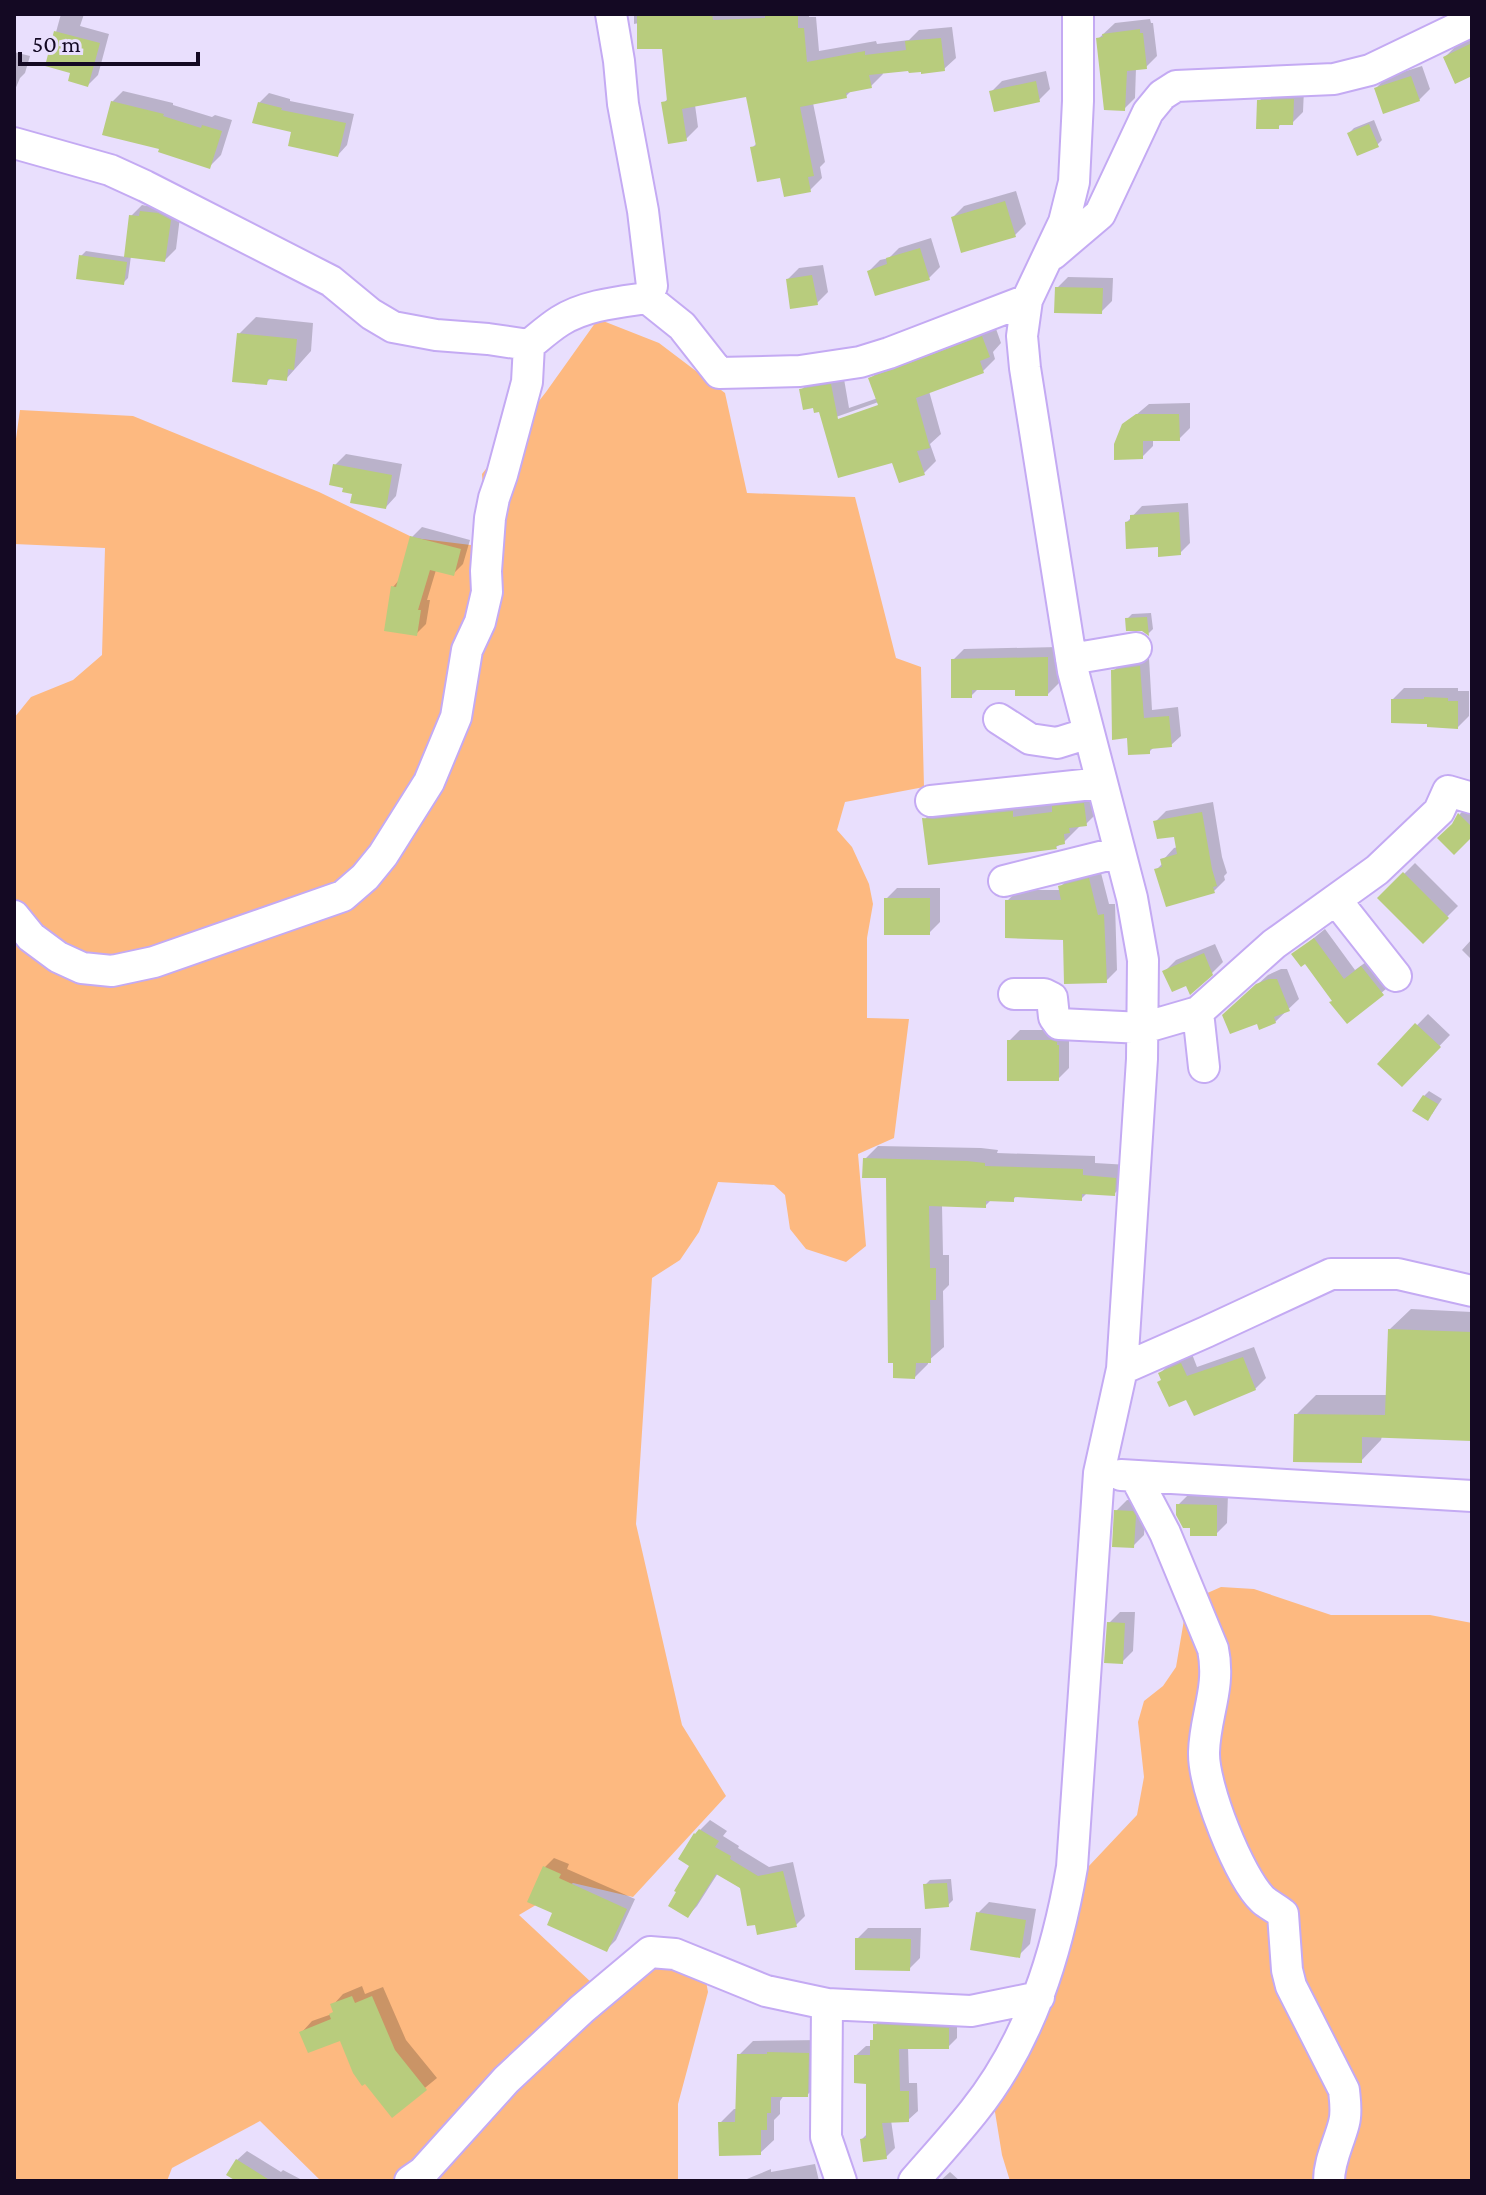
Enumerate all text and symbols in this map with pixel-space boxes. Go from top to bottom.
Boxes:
scale bar [20,16,198,66]
text: 50 m [32,30,81,57]

